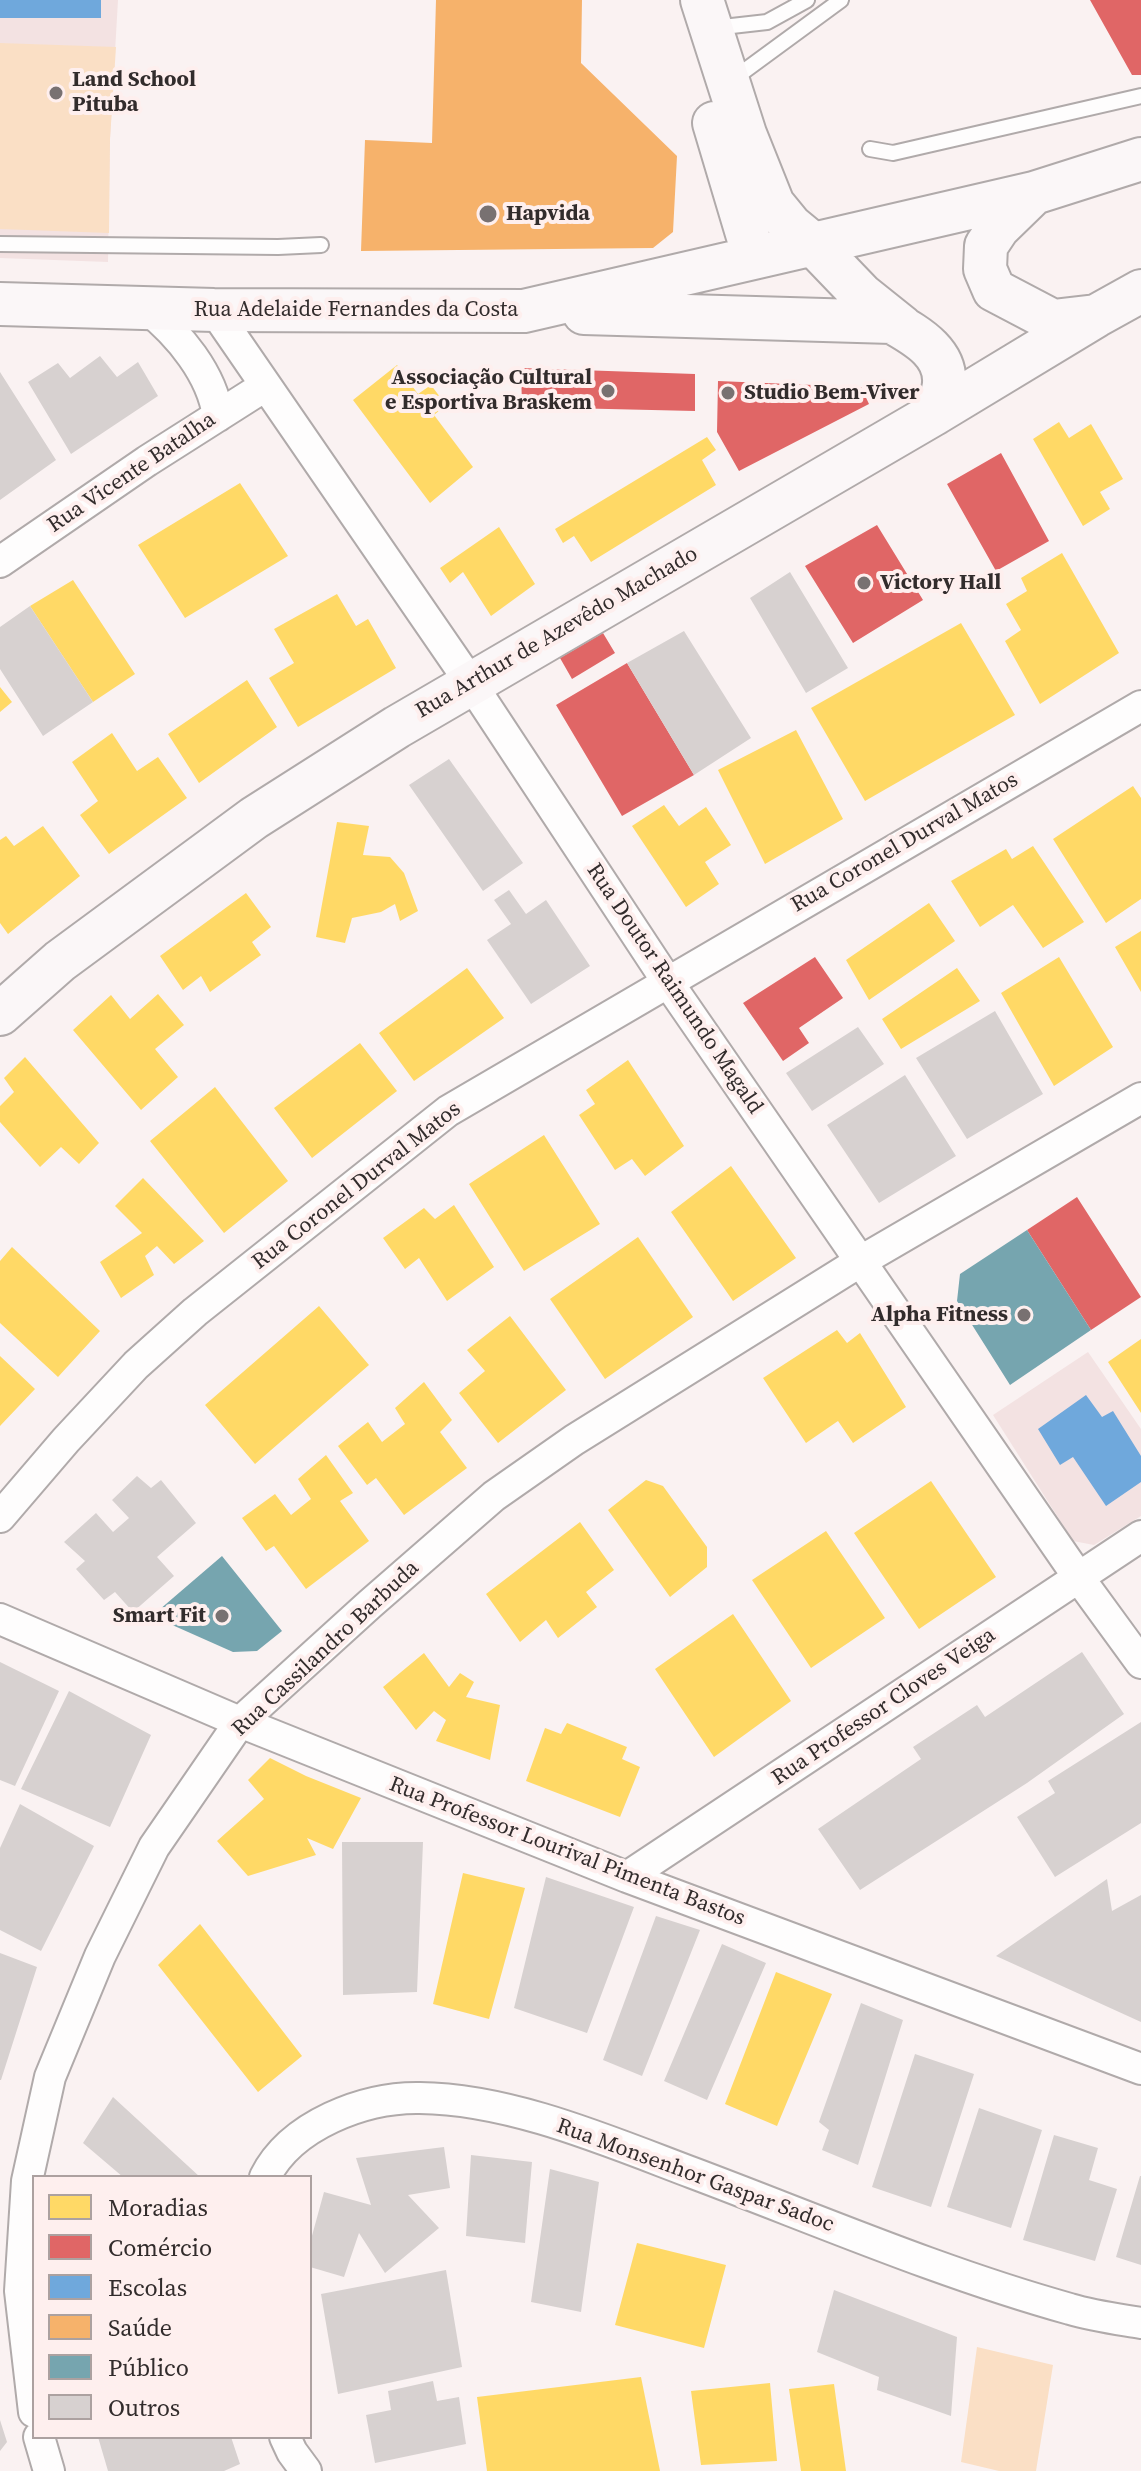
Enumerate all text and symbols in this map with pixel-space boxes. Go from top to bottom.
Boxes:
place label: Land School Pituba [72,67,196,118]
marker: Land School Pituba [47,84,65,102]
place label: Hapvida [506,201,590,227]
marker: Hapvida [477,203,499,225]
street label: Rua Adelaide Fernandes da Costa [194,297,518,323]
place label: Associação Cultural e Esportiva Braskem [385,365,592,416]
place label: Studio Bem-Viver [744,380,919,406]
marker: Associação Cultural e Esportiva Braskem [599,382,617,400]
marker: Studio Bem-Viver [719,384,737,402]
street label: Rua Vicente Batalha [43,407,221,539]
street label: Rua Arthur de Azevêdo Machado [411,541,703,725]
place label: Victory Hall [880,570,1001,596]
marker: Victory Hall [855,574,873,592]
street label: Rua Coronel Durval Matos [787,767,1023,919]
street label: Rua Doutor Raimundo Magald [580,859,768,1119]
street label: Rua Coronel Durval Matos [247,1096,467,1276]
place label: Alpha Fitness [871,1302,1008,1328]
marker: Alpha Fitness [1015,1306,1033,1324]
street label: Rua Cassilandro Barbuda [227,1555,425,1743]
place label: Smart Fit [113,1603,206,1629]
marker: Smart Fit [213,1607,231,1625]
street label: Rua Professor Cloves Veiga [767,1622,1001,1792]
street label: Rua Professor Lourival Pimenta Bastos [385,1772,749,1932]
street label: Rua Monsenhor Gaspar Sadoc [553,2113,837,2239]
legend [32,2175,312,2439]
text: Moradias [108,2191,208,2224]
text: Comércio [108,2231,212,2264]
text: Escolas [108,2271,187,2304]
text: Saúde [108,2311,172,2344]
text: Público [108,2351,189,2384]
text: Outros [108,2391,180,2424]

